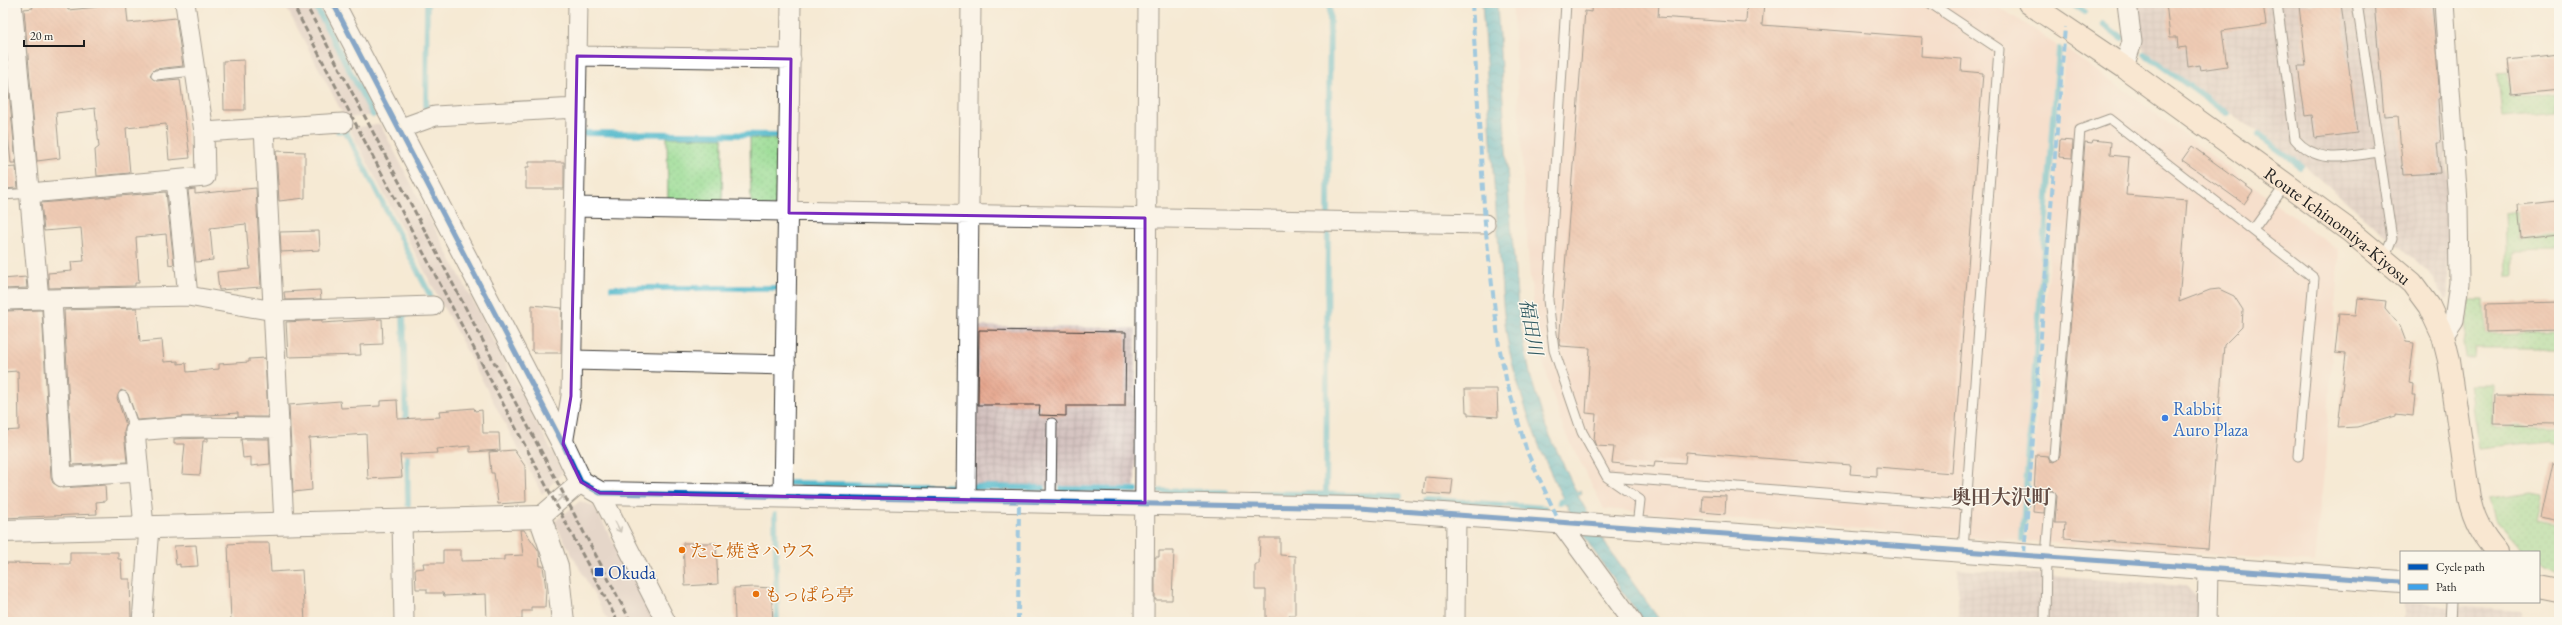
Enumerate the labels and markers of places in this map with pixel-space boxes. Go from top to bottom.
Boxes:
place label: Rabbit Auro Plaza [2172,397,2249,441]
marker: Rabbit Auro Plaza [2160,413,2170,423]
place label: たこ焼きハウス [690,539,815,562]
marker: たこ焼きハウス [677,545,687,555]
place label: Okuda [608,561,657,584]
marker: Okuda [593,566,605,578]
place label: もっぱら亭 [764,583,854,606]
marker: もっぱら亭 [751,589,761,599]

